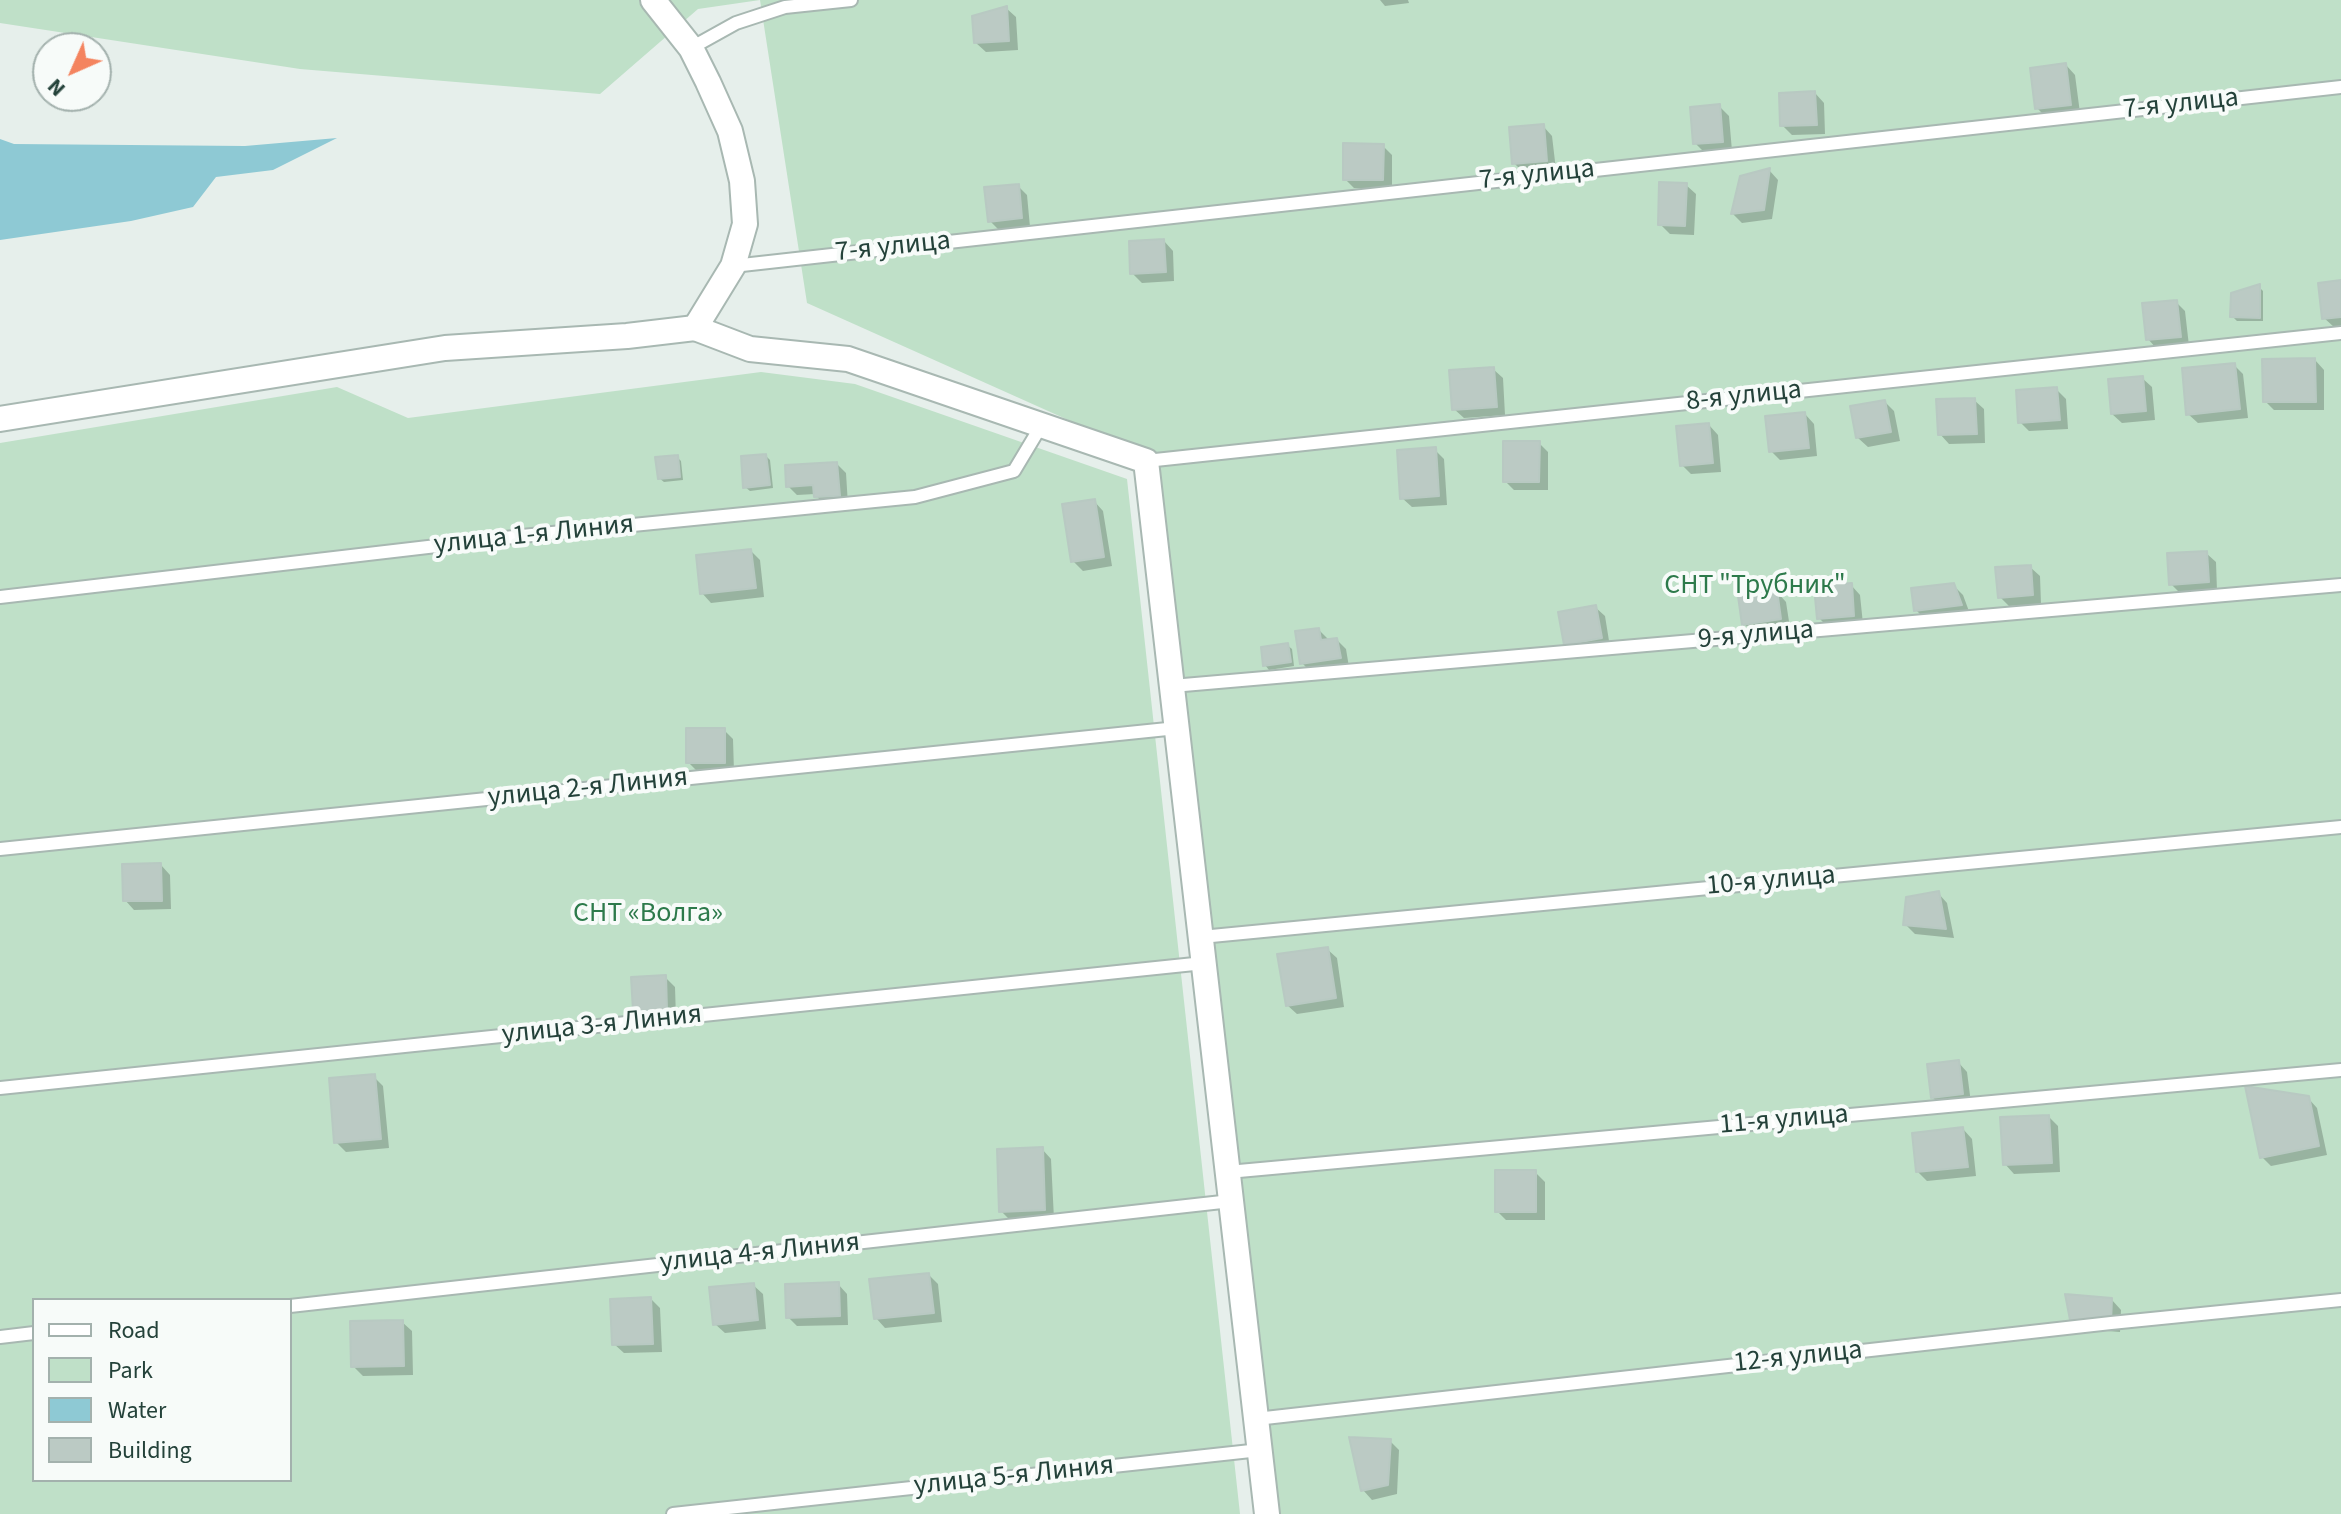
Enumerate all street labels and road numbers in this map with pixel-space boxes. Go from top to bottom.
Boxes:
street label: 7-я улица [2122,82,2240,128]
street label: 7-я улица [1478,153,1596,199]
street label: 7-я улица [834,225,952,271]
street label: 8-я улица [1685,374,1803,420]
street label: улица 1-я Линия [432,509,636,563]
street label: 9-я улица [1697,614,1815,658]
street label: улица 2-я Линия [486,762,690,816]
street label: 10-я улица [1705,860,1837,904]
street label: улица 3-я Линия [500,999,704,1053]
street label: 11-я улица [1718,1099,1850,1143]
street label: улица 4-я Линия [658,1227,862,1281]
street label: 12-я улица [1732,1335,1864,1381]
street label: улица 5-я Линия [912,1450,1116,1504]

